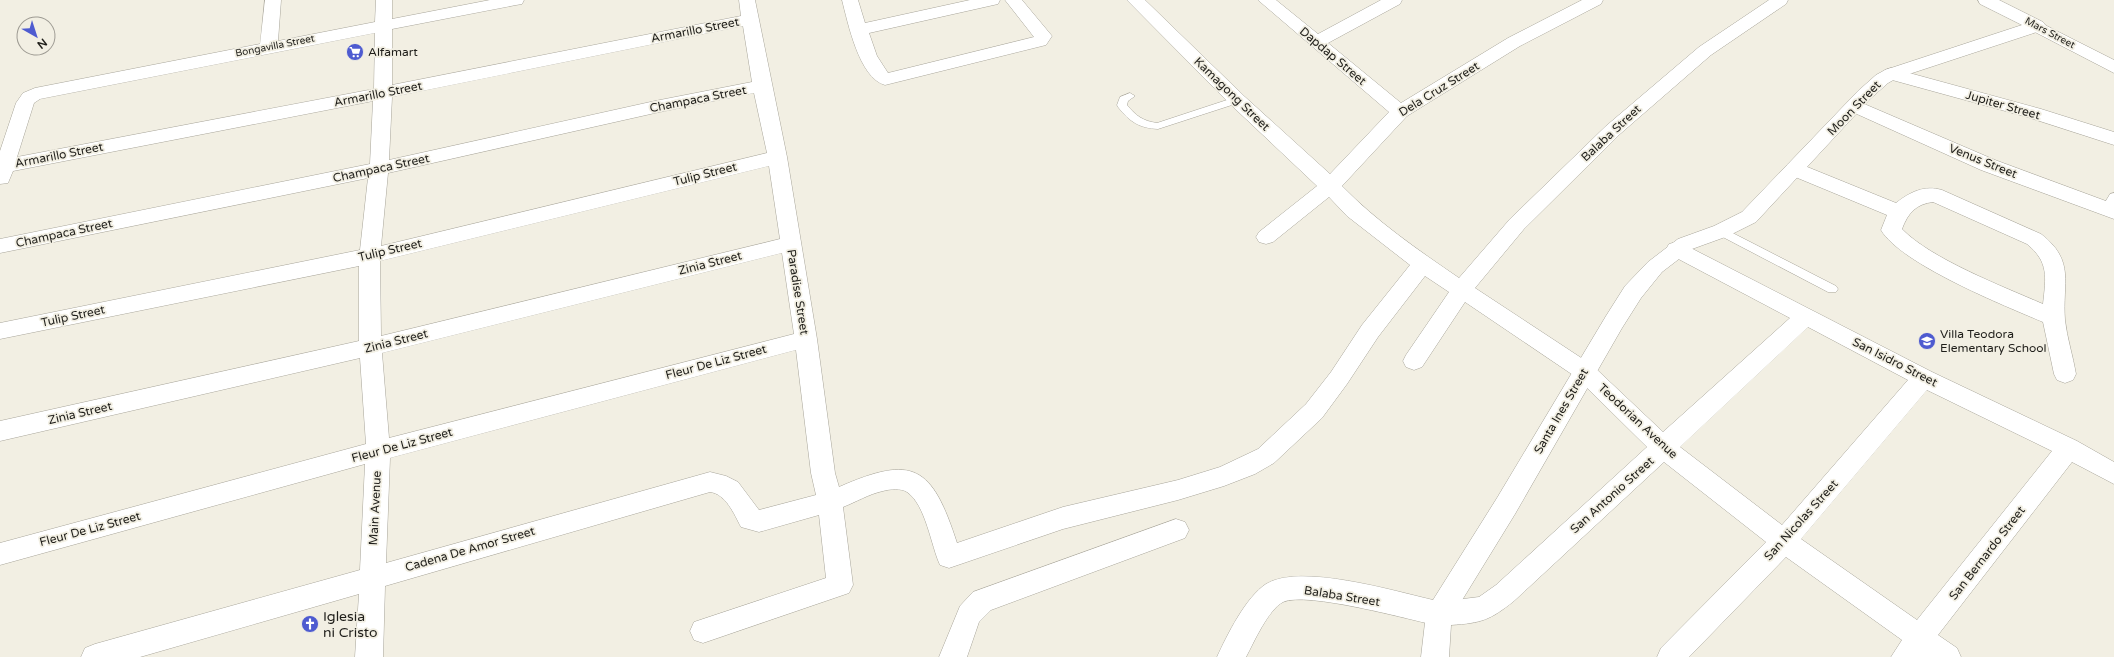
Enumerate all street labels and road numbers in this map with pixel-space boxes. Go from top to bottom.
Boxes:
street label: Armarillo Street [650,15,741,45]
street label: Mars Street [2023,15,2077,51]
street label: Dapdap Street [1297,24,1369,88]
street label: Bongavilla Street [234,32,316,60]
street label: Kamagong Street [1191,54,1273,134]
street label: Dela Cruz Street [1396,58,1482,119]
street label: Moon Street [1824,77,1884,138]
street label: Armarillo Street [333,79,424,109]
street label: Champaca Street [648,83,748,115]
street label: Jupiter Street [1964,88,2042,122]
street label: Balaba Street [1578,102,1644,164]
street label: Armarillo Street [14,140,105,170]
street label: Venus Street [1947,141,2019,181]
street label: Champaca Street [331,151,431,185]
street label: Tulip Street [672,159,739,189]
street label: Champaca Street [14,216,114,250]
street label: Tulip Street [357,236,424,264]
street label: Zinia Street [677,248,744,278]
street label: Paradise Street [784,248,812,336]
street label: Tulip Street [40,302,107,330]
street label: Zinia Street [363,326,430,356]
street label: San Isidro Street [1850,335,1940,390]
street label: Fleur De Liz Street [664,342,768,382]
street label: Santa Ines Street [1531,365,1591,456]
street label: Teodorian Avenue [1595,381,1681,461]
street label: Zinia Street [47,399,114,427]
street label: Fleur De Liz Street [350,425,454,465]
street label: San Antonio Street [1567,454,1657,536]
street label: Main Avenue [366,470,384,546]
street label: San Nicolas Street [1761,477,1841,563]
street label: San Bernardo Street [1946,503,2028,603]
street label: Fleur De Liz Street [38,509,142,549]
street label: Cadena De Amor Street [403,524,537,574]
street label: Balaba Street [1303,583,1381,609]

